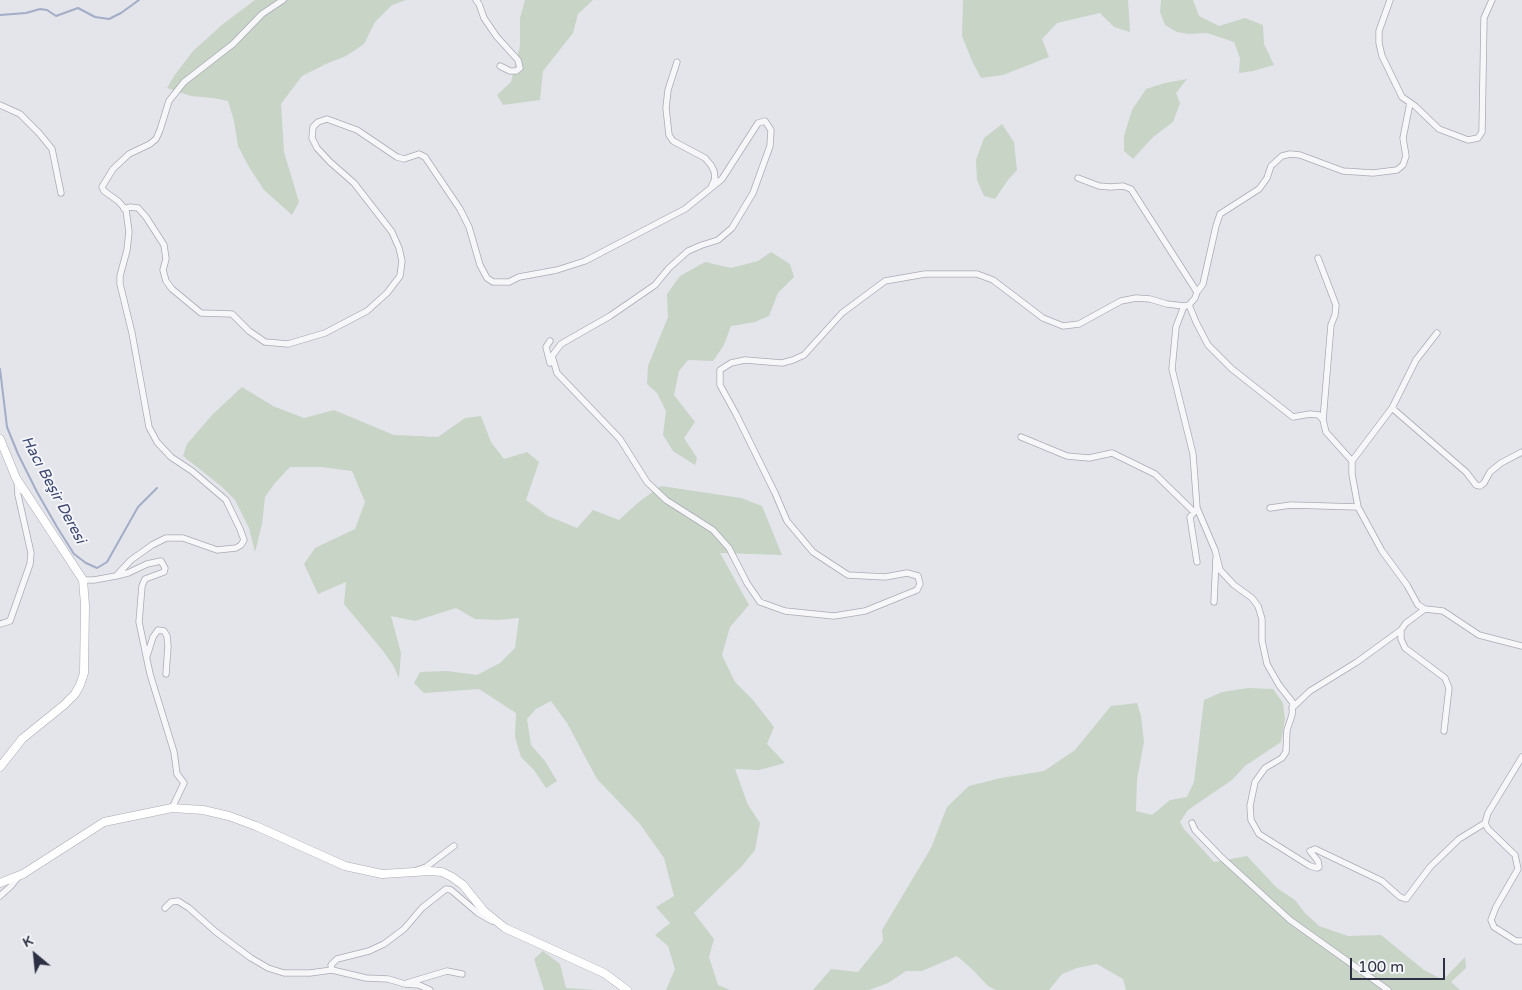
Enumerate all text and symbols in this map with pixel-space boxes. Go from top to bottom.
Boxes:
water label: Hacı Beşir Deresi [17,433,89,547]
north arrow [10,930,60,980]
text: K [20,932,36,951]
scale bar [1352,948,1447,980]
text: 100 m [1358,958,1404,976]

